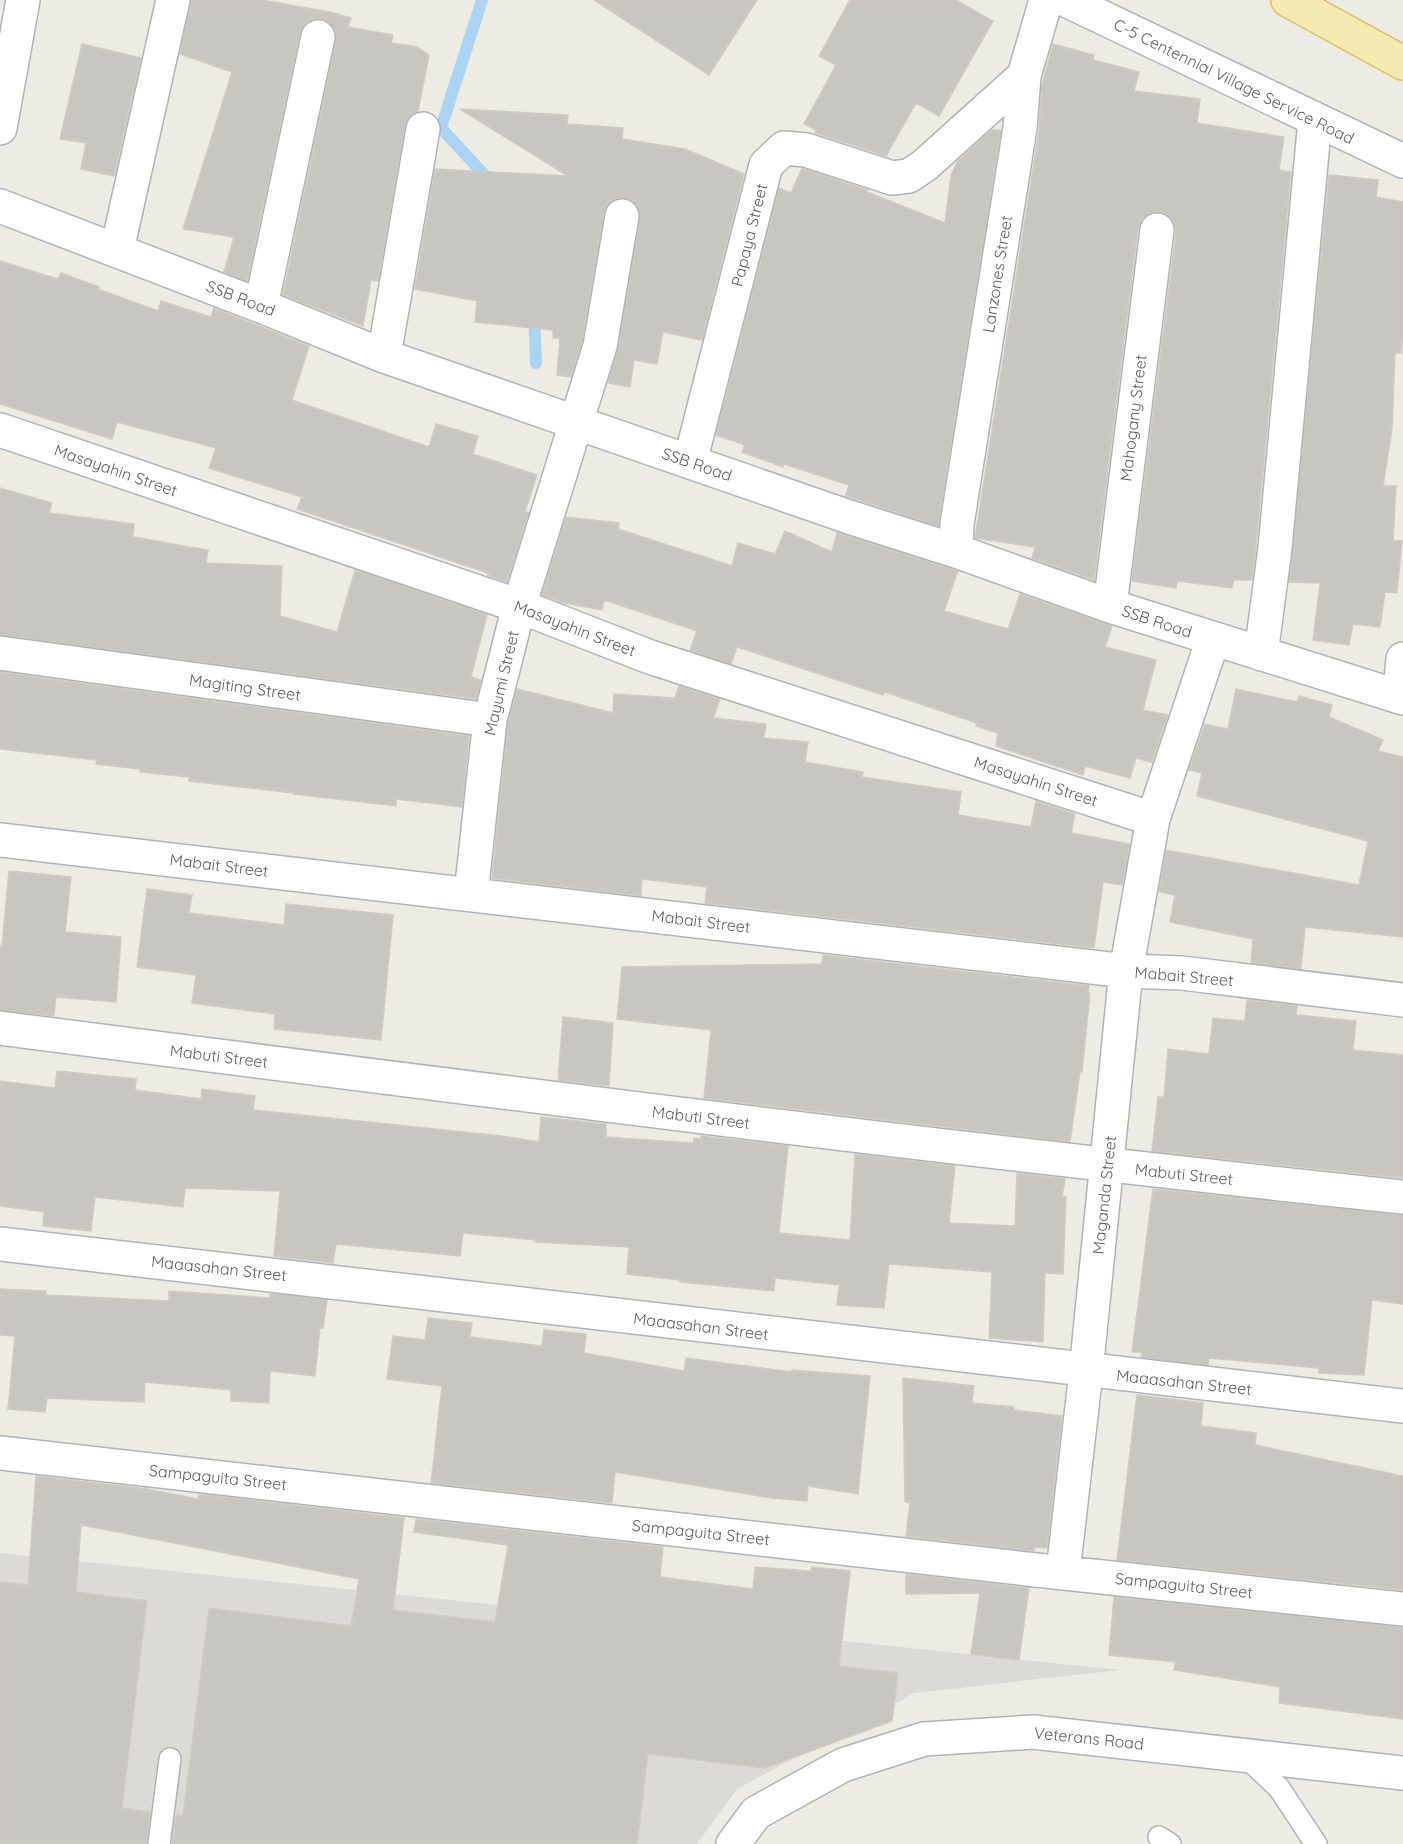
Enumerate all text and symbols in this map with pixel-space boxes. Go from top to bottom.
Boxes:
street label: C-5 Centennial Village Service Road [1111,14,1357,148]
street label: Papaya Street [727,181,771,289]
street label: Lanzones Street [978,214,1016,334]
street label: SSB Road [204,276,278,320]
street label: Mahogany Street [1115,353,1151,483]
street label: Masayahin Street [52,440,180,500]
street label: SSB Road [659,443,735,485]
street label: Masayahin Street [511,596,639,660]
street label: SSB Road [1119,600,1195,642]
street label: Mayumi Street [479,629,523,737]
street label: Magiting Street [188,669,302,705]
street label: Masayahin Street [972,752,1100,810]
street label: Mabait Street [169,849,269,881]
street label: Mabait Street [651,905,751,937]
street label: Mabait Street [1134,962,1234,990]
street label: Mabuti Street [169,1040,269,1072]
street label: Mabuti Street [651,1101,751,1133]
street label: Maganda Street [1088,1135,1120,1255]
street label: Mabuti Street [1134,1159,1234,1189]
street label: Maaasahan Street [150,1251,288,1285]
street label: Maaasahan Street [632,1308,770,1344]
street label: Maaasahan Street [1115,1365,1253,1399]
street label: Sampaguita Street [148,1460,288,1494]
street label: Sampaguita Street [631,1515,771,1549]
street label: Sampaguita Street [1114,1568,1254,1602]
street label: Veterans Road [1033,1722,1145,1754]

